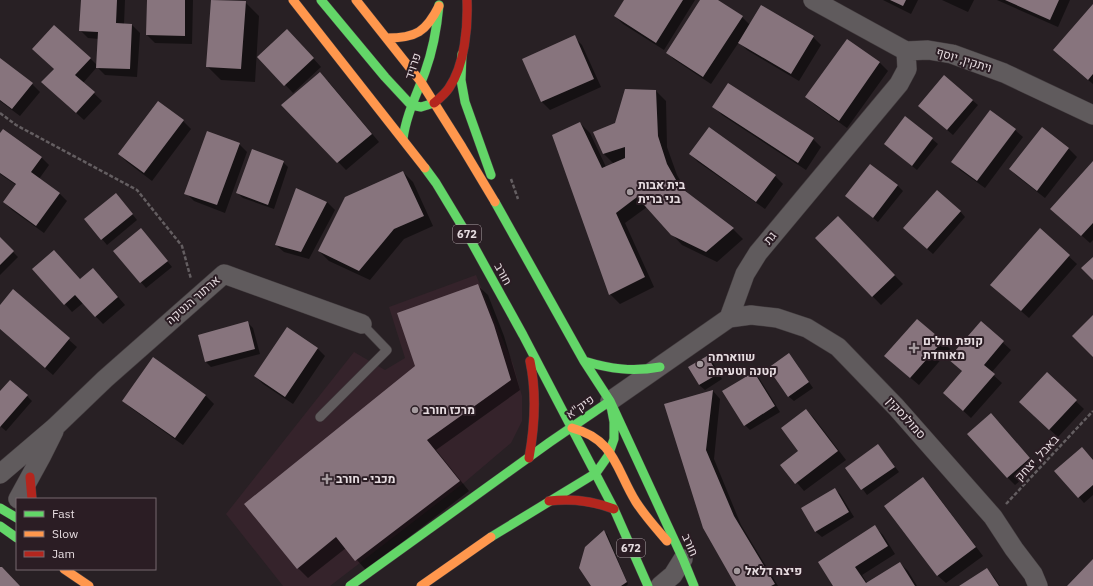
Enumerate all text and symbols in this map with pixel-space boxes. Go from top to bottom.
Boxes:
street label: ויתקין, יוסף [935,44,994,75]
street label: פרויד [401,51,424,81]
place label: בית אבות בני ברית [638,177,686,206]
marker: בית אבות בני ברית [625,187,635,197]
road number: 672 [453,225,481,243]
street label: גת [760,228,779,247]
street label: חורב [491,260,516,287]
street label: ארתור הנטקה [163,272,223,327]
place label: קופת חולים מאוחדת [923,333,983,362]
marker: קופת חולים מאוחדת [908,342,920,354]
place label: שווארמה קטנה וטעימה [708,349,777,378]
marker: שווארמה קטנה וטעימה [695,359,705,369]
street label: פיק"א [563,391,597,422]
street label: סמולנסקין [884,394,929,442]
place label: מרכז חורב [423,402,475,417]
marker: מרכז חורב [410,405,420,415]
street label: באבל, יצחק [1012,431,1062,484]
place label: מכבי - חורב [336,471,396,486]
marker: מכבי - חורב [321,473,333,485]
legend [16,498,156,570]
text: Fast [52,506,75,521]
text: Slow [52,526,78,541]
street label: חורב [679,531,702,558]
road number: 672 [617,539,645,557]
text: Jam [52,546,75,561]
place label: פיצה דלאל [745,563,802,578]
marker: פיצה דלאל [732,566,742,576]

